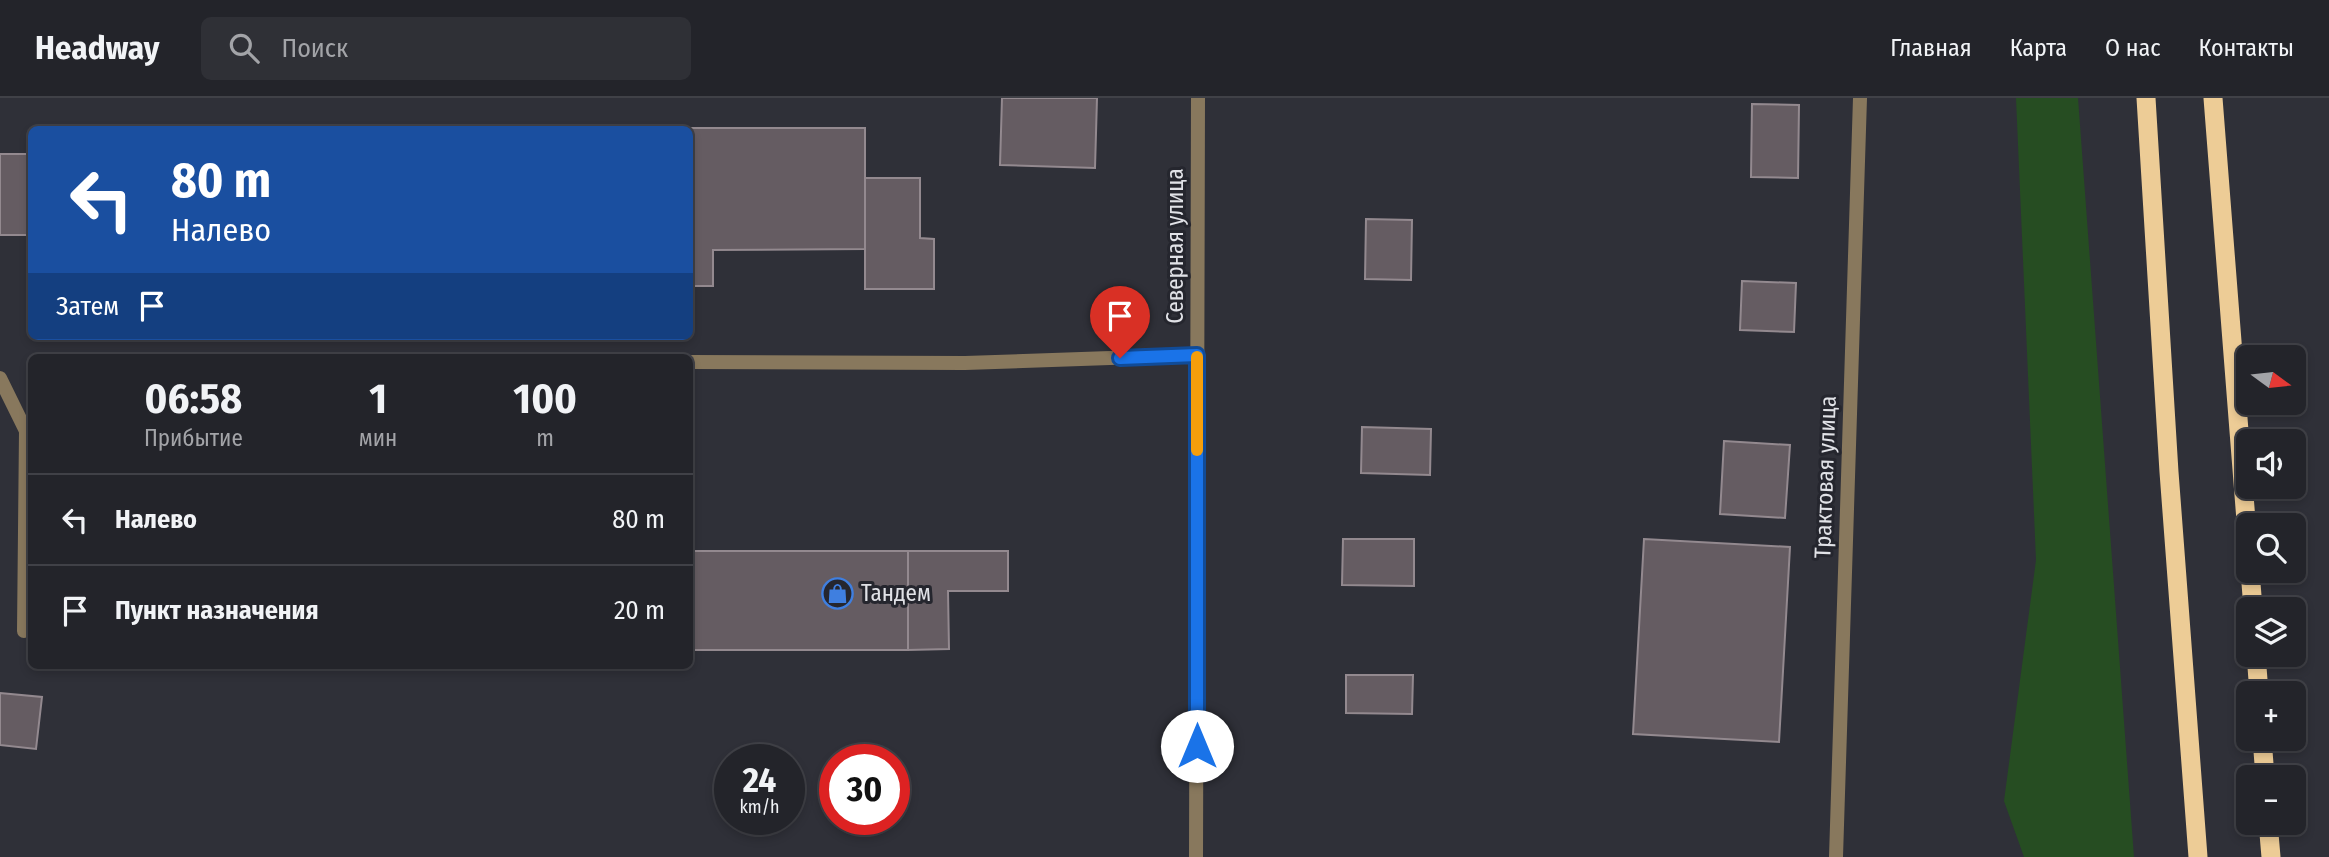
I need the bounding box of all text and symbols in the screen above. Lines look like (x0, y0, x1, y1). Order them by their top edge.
search box (201, 17, 691, 80)
text: Headway (35, 28, 159, 68)
icon: search (225, 29, 263, 67)
text: Поиск (281, 33, 348, 64)
text: Главная (1890, 34, 1972, 62)
text: Карта (2010, 34, 2067, 62)
text: О нас (2105, 34, 2160, 62)
text: Контакты (2198, 34, 2294, 62)
text: 80 m (171, 151, 271, 210)
icon: left (56, 154, 147, 245)
street label: Северная улица (1161, 168, 1189, 324)
text: Налево (171, 211, 271, 249)
pin (1090, 286, 1150, 358)
icon: arrive (133, 287, 171, 325)
text: Затем (56, 291, 119, 322)
icon: arrive (1101, 297, 1139, 335)
north arrow (2236, 345, 2306, 415)
map controls (2236, 345, 2306, 835)
text: 06:58 (145, 374, 242, 424)
text: 1 (369, 374, 387, 424)
text: 100 (513, 374, 577, 424)
street label: Трактовая улица (1808, 395, 1842, 559)
text: Прибытие (144, 424, 243, 452)
text: мин (359, 424, 397, 452)
text: m (536, 424, 554, 452)
button: sound (2236, 429, 2306, 499)
icon: left (56, 501, 94, 539)
text: Налево (115, 504, 197, 535)
text: 80 m (612, 504, 665, 535)
button: search (2236, 513, 2306, 583)
shop icon: Тандем (821, 576, 855, 610)
place label: Тандем (861, 579, 931, 607)
icon: arrive (56, 592, 94, 630)
text: Пункт назначения (115, 595, 319, 626)
text: 20 m (614, 595, 665, 626)
button: layers (2236, 597, 2306, 667)
button: + (2236, 681, 2306, 751)
position arrow (1160, 709, 1234, 783)
speed limit sign: 30 (819, 744, 910, 835)
text: 24 (743, 759, 776, 801)
button: − (2236, 765, 2306, 835)
text: km/h (739, 796, 780, 818)

